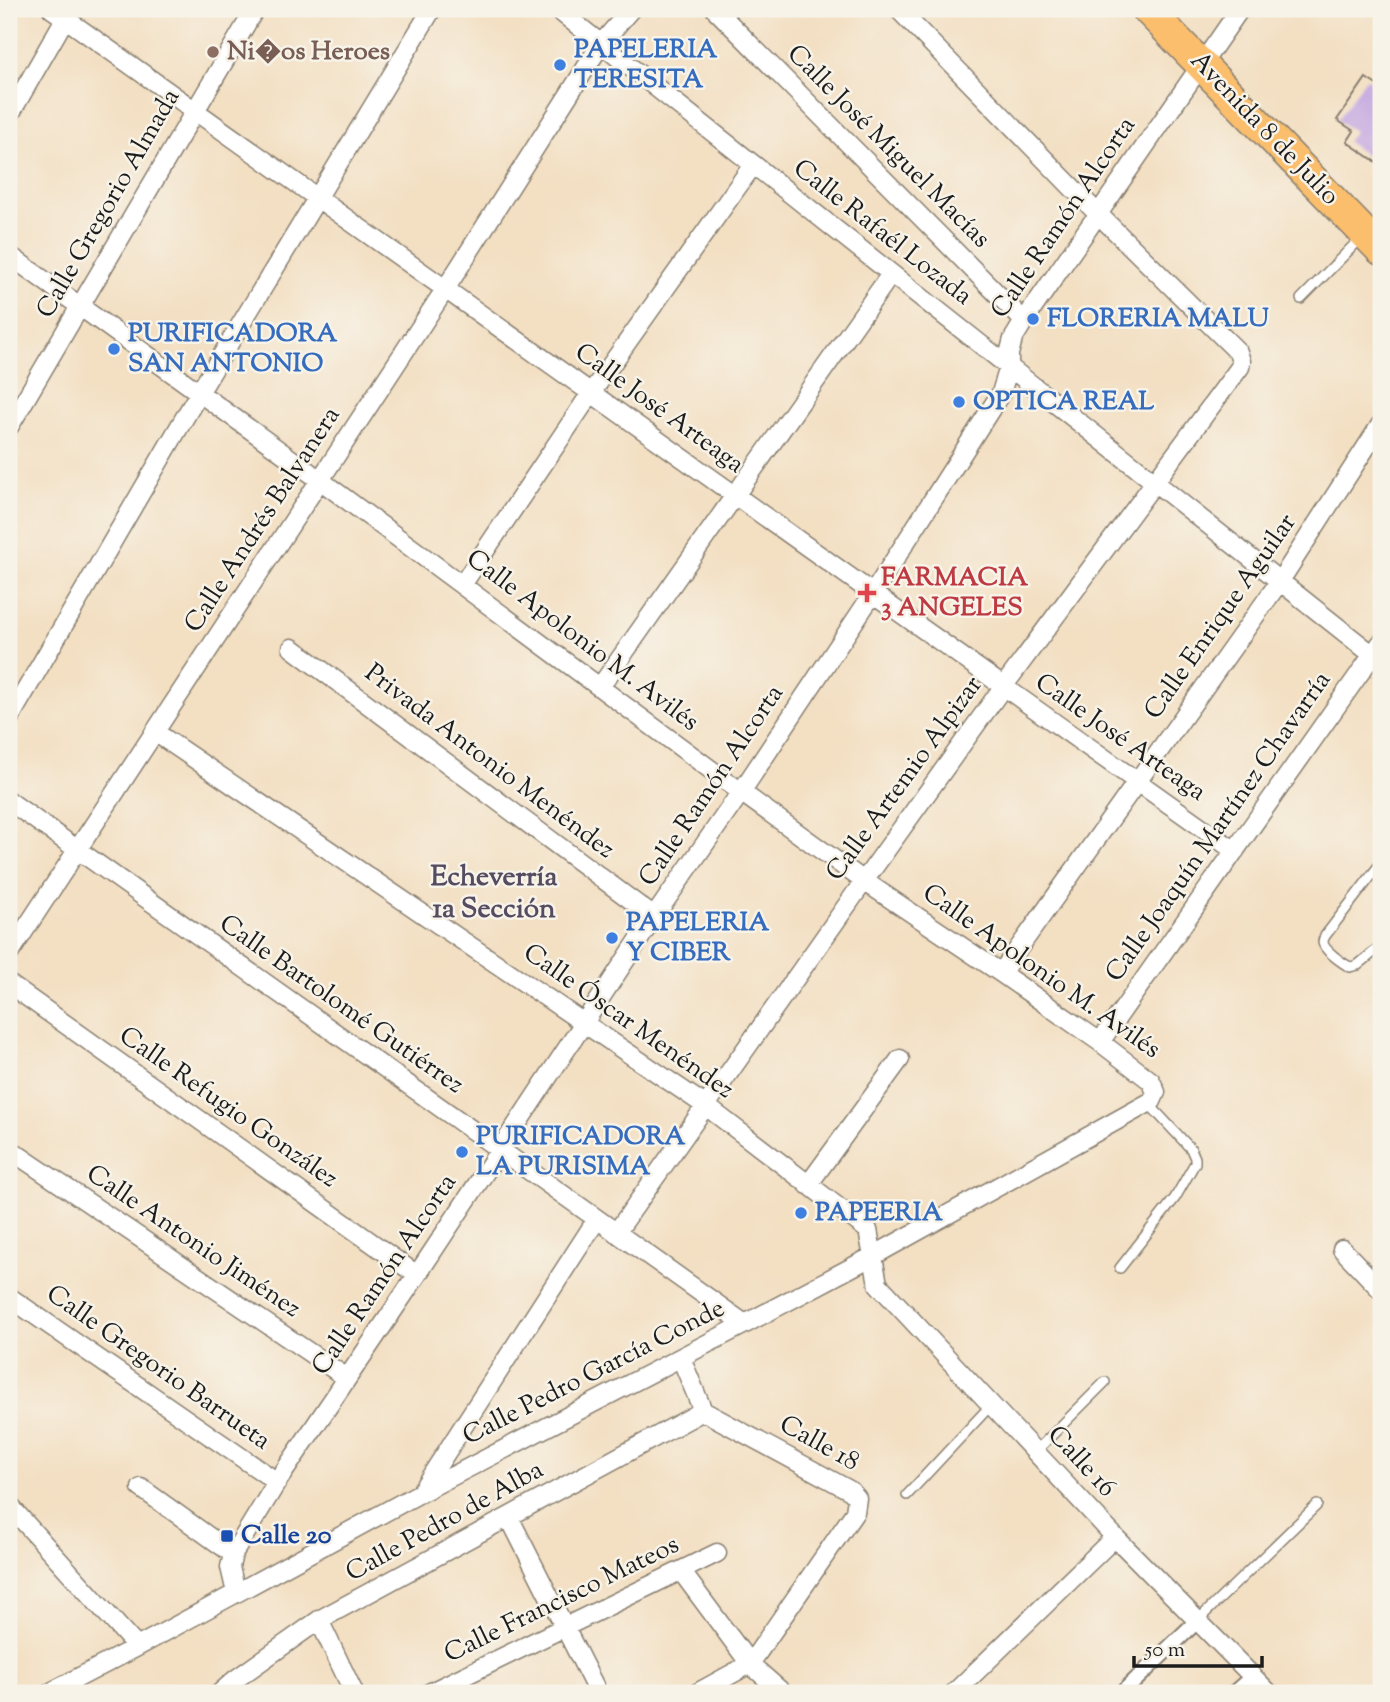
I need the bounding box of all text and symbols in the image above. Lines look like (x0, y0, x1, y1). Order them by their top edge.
place label: PAPELERIA TERESITA (574, 32, 718, 99)
place label: Ni�os Heroes (227, 34, 390, 71)
street label: Calle José Miguel Macías (778, 37, 998, 257)
marker: Ni�os Heroes (205, 44, 221, 60)
street label: Avenida 8 de Julio (1181, 44, 1347, 214)
marker: PAPELERIA TERESITA (552, 57, 568, 73)
street label: Calle Gregorio Almada (28, 82, 190, 326)
street label: Calle Ramón Alcorta (983, 110, 1145, 326)
street label: Calle Rafaél Lozada (785, 151, 980, 315)
place label: FLORERIA MALU (1047, 301, 1269, 338)
marker: FLORERIA MALU (1025, 311, 1041, 327)
place label: PURIFICADORA SAN ANTONIO (128, 316, 338, 383)
street label: Calle José Arteaga (567, 335, 751, 483)
marker: PURIFICADORA SAN ANTONIO (106, 341, 122, 357)
place label: OPTICA REAL (973, 384, 1155, 421)
marker: OPTICA REAL (951, 394, 967, 410)
street label: Calle Andrés Balvanera (176, 400, 350, 640)
street label: Calle Enrique Aguilar (1136, 506, 1306, 727)
street label: Calle Apolonio M. Avilés (458, 541, 706, 741)
place label: FARMACIA 3 ANGELES (881, 560, 1029, 627)
marker: FARMACIA 3 ANGELES (859, 585, 875, 601)
street label: Privada Antonio Menéndez (356, 656, 622, 869)
street label: Calle Joaquín Martínez Chavarría (1097, 664, 1341, 990)
street label: Calle José Arteaga (1027, 665, 1213, 811)
street label: Calle Artemio Alpizar (818, 669, 992, 889)
street label: Calle Ramón Alcorta (631, 678, 793, 894)
district label: Echeverría 1a Sección (431, 858, 558, 930)
street label: Calle Apolonio M. Avilés (914, 876, 1168, 1068)
place label: PAPELERIA Y CIBER (626, 905, 770, 972)
street label: Calle Bartolomé Gutiérrez (211, 906, 471, 1104)
marker: PAPELERIA Y CIBER (604, 930, 620, 946)
street label: Calle Óscar Menéndez (515, 935, 741, 1109)
street label: Calle Refugio González (111, 1018, 345, 1198)
place label: PURIFICADORA LA PURISIMA (476, 1119, 686, 1186)
marker: PURIFICADORA LA PURISIMA (454, 1144, 470, 1160)
street label: Calle Antonio Jiménez (78, 1156, 308, 1328)
street label: Calle Ramón Alcorta (304, 1167, 466, 1383)
place label: PAPEERIA (815, 1195, 944, 1232)
marker: PAPEERIA (793, 1205, 809, 1221)
street label: Calle Gregorio Barrueta (38, 1276, 278, 1460)
street label: Calle Pedro García Conde (457, 1291, 731, 1455)
street label: Calle 18 (772, 1407, 866, 1481)
street label: Calle 16 (1038, 1418, 1124, 1506)
street label: Calle Pedro de Alba (339, 1452, 551, 1592)
place label: Calle 20 (241, 1518, 332, 1555)
street label: Calle Francisco Mateos (438, 1527, 686, 1673)
marker: Calle 20 (219, 1528, 235, 1544)
scale bar (1134, 1625, 1262, 1669)
text: 50 m (1144, 1636, 1185, 1666)

